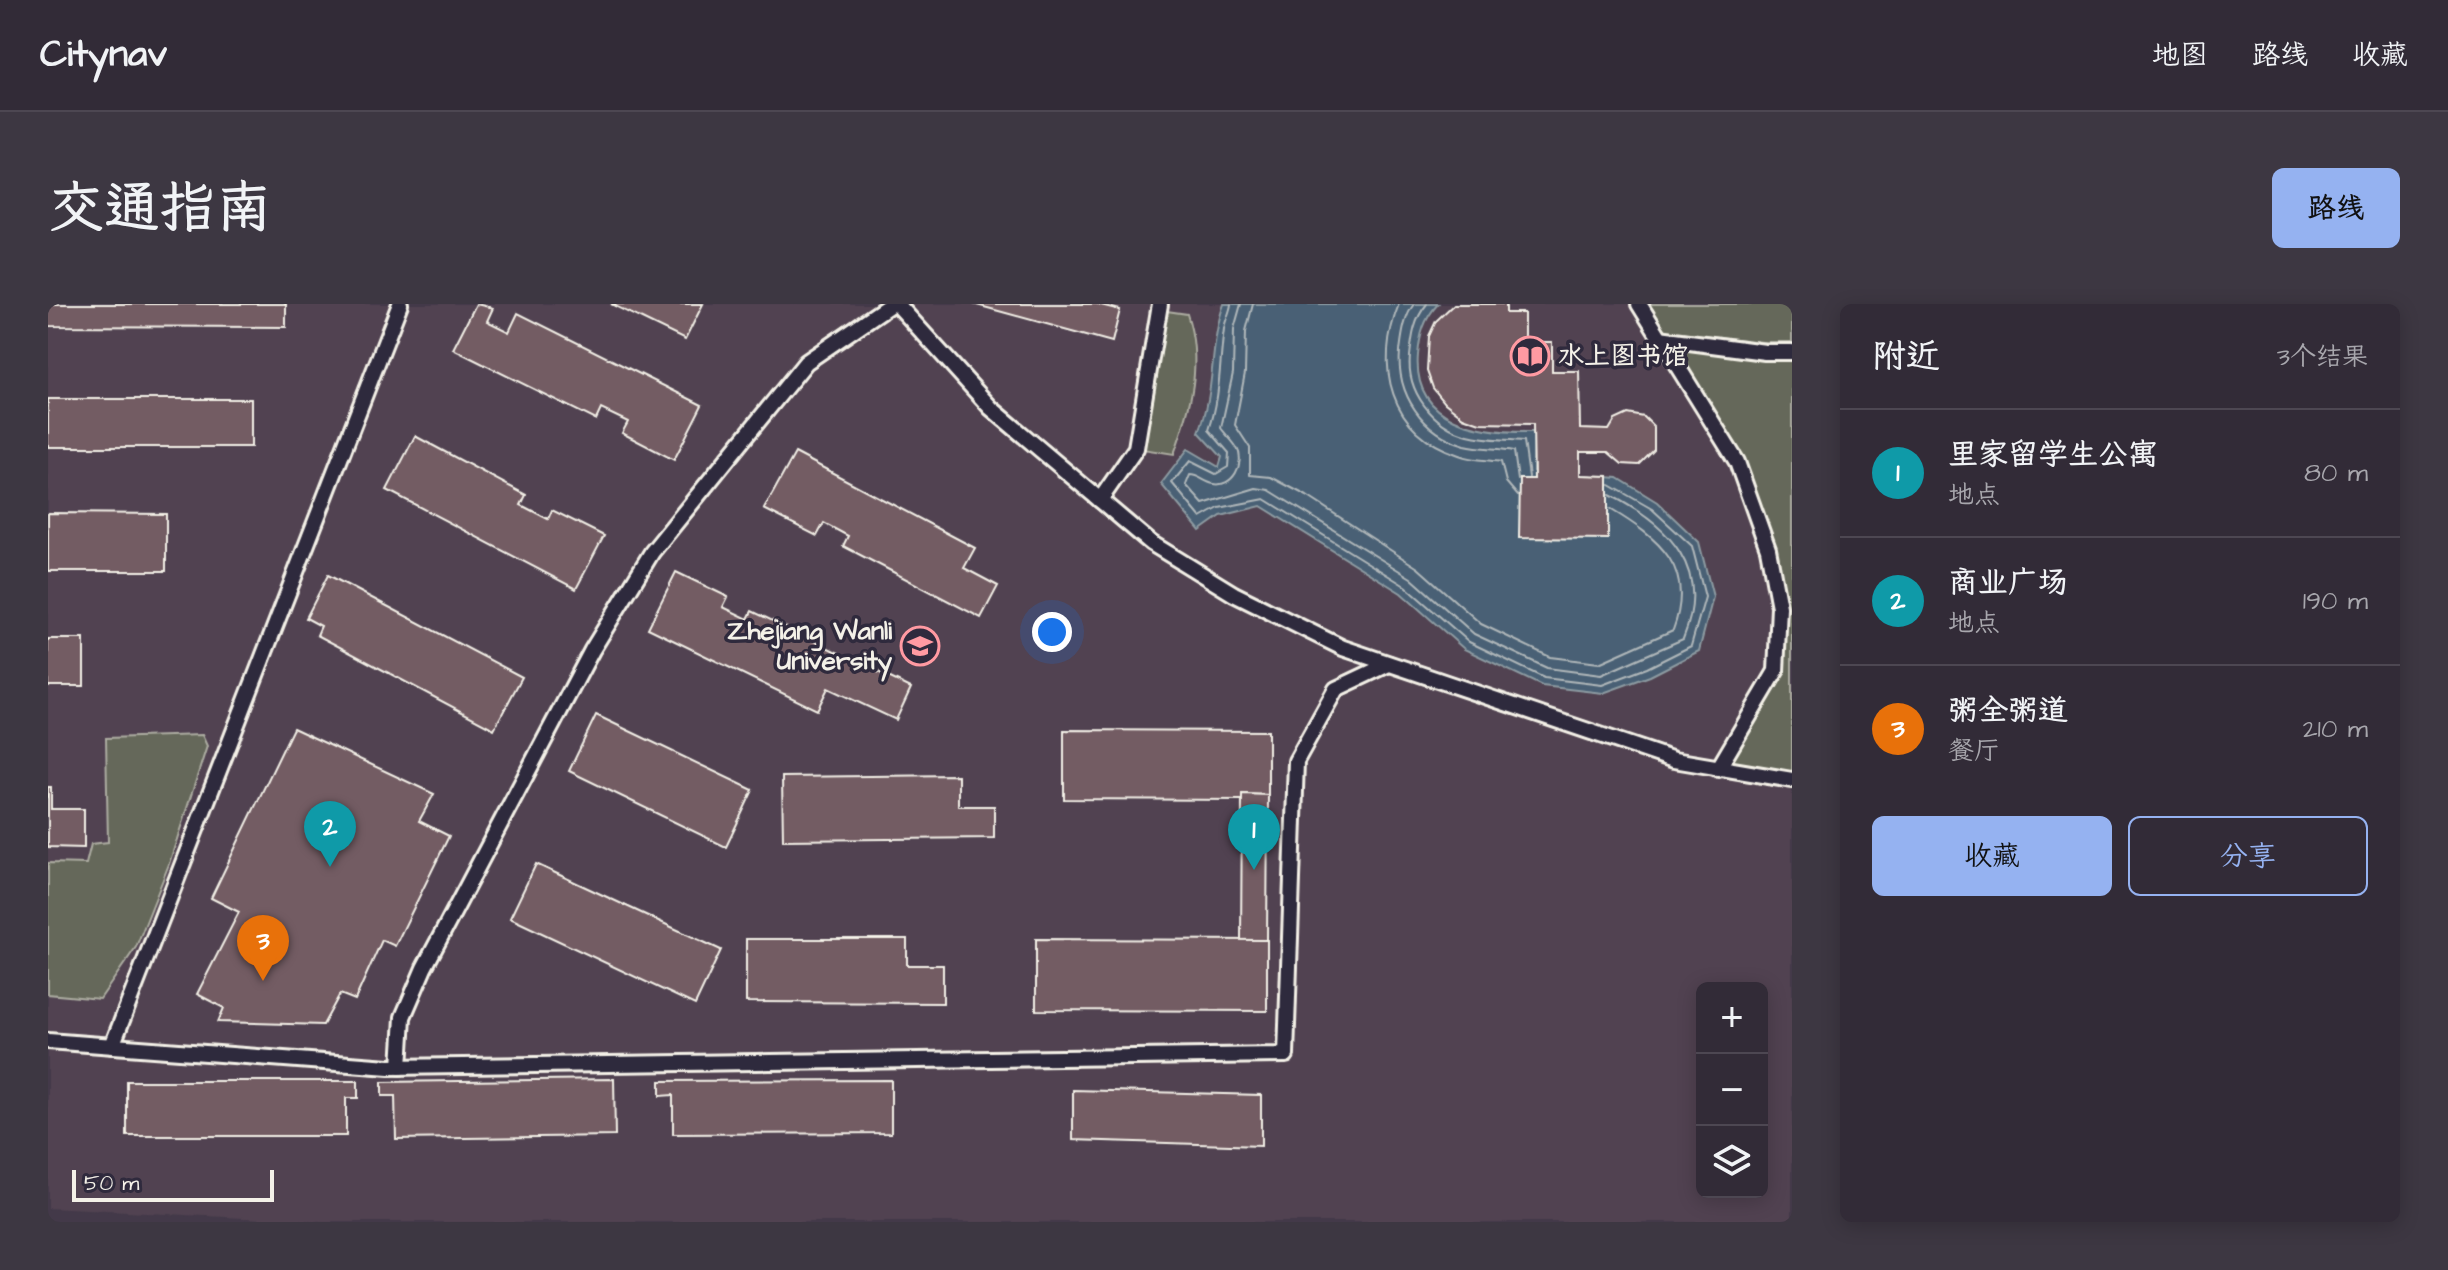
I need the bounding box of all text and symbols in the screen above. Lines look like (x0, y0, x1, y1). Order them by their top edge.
text: Citynav (40, 29, 167, 81)
text: 地图 (2152, 36, 2208, 75)
text: 路线 (2252, 36, 2308, 75)
text: 收藏 (2352, 36, 2408, 75)
button: 路线 (2272, 168, 2400, 248)
text: 交通指南 (48, 171, 272, 249)
text: 附近 (1872, 333, 1940, 381)
library icon: 水上图书馆 (1509, 335, 1551, 377)
place label: 水上图书馆 (1558, 338, 1688, 374)
text: 3个结果 (2277, 339, 2368, 375)
text: 里家留学生公寓 (1948, 434, 2158, 476)
text: 1 (1896, 455, 1900, 491)
text: 80 m (2304, 455, 2368, 491)
text: 地点 (1948, 477, 2000, 513)
text: 商业广场 (1948, 562, 2068, 604)
text: 2 (1891, 583, 1905, 619)
text: 190 m (2303, 583, 2368, 619)
text: 地点 (1948, 605, 2000, 641)
your location (1032, 612, 1072, 652)
place label: Zhejiang Wanli University (727, 613, 893, 682)
school or university icon: Zhejiang Wanli University (899, 625, 941, 667)
text: 粥全粥道 (1948, 690, 2068, 732)
text: 3 (1891, 711, 1905, 747)
text: 210 m (2303, 711, 2368, 747)
text: 餐厅 (1948, 733, 2000, 769)
pin: 2 (304, 801, 356, 867)
pin: 1 (1228, 804, 1280, 870)
button: 收藏 (1872, 816, 2112, 896)
button: 分享 (2128, 816, 2368, 896)
pin: 3 (237, 915, 289, 981)
map controls (1696, 982, 1768, 1198)
button: + (1696, 982, 1768, 1054)
button: − (1696, 1054, 1768, 1126)
button: layers (1696, 1126, 1768, 1198)
scale bar (72, 1166, 274, 1202)
text: 50 m (84, 1168, 139, 1199)

